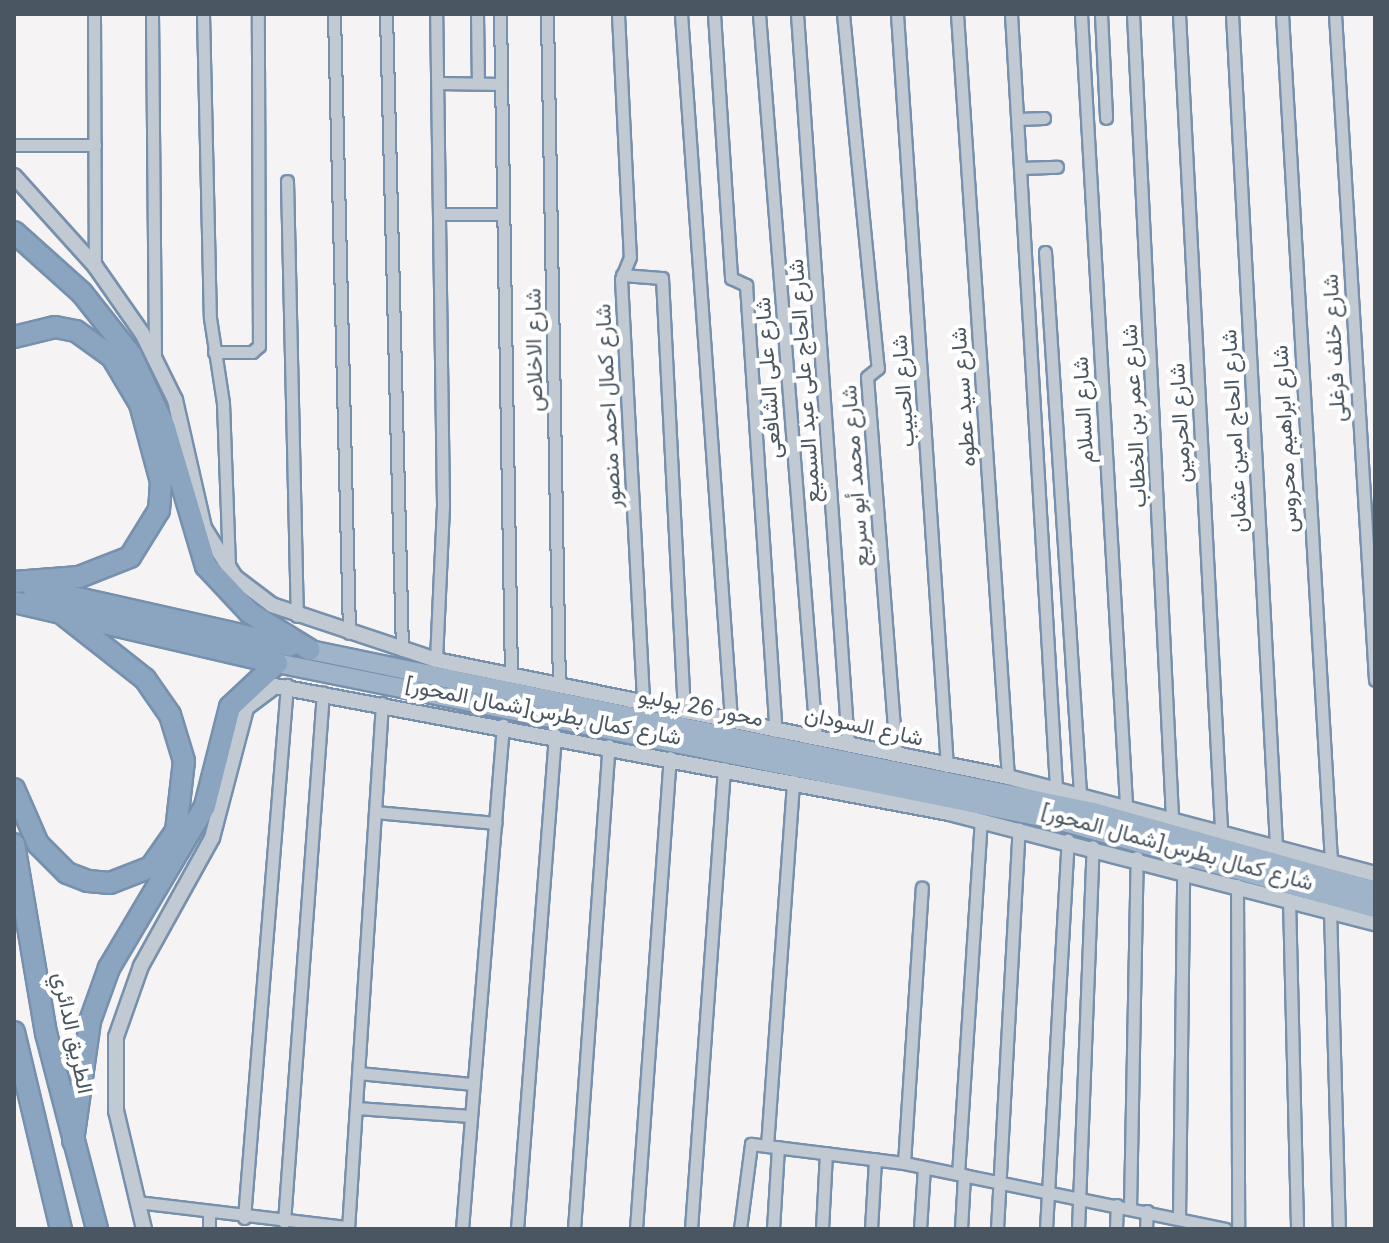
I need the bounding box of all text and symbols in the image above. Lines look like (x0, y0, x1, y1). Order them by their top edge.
street label: شارع الحاج على عبد السميع (782, 258, 826, 504)
street label: شارع خلف فرغلى (1317, 273, 1351, 423)
street label: شارع الاخلاص (520, 288, 548, 412)
street label: شارع على الشافعى (749, 296, 787, 460)
street label: شارع كمال احمد منصور (589, 303, 627, 509)
street label: شارع عمر بن الخطاب (1116, 323, 1152, 509)
street label: شارع سيد عطوه (945, 326, 981, 468)
street label: شارع الحاج امين عثمان (1215, 329, 1253, 533)
street label: شارع الحبيب (886, 334, 920, 448)
street label: شارع ابراهيم محروس (1267, 344, 1303, 534)
street label: شارع السلام (1067, 356, 1099, 464)
street label: شارع الحرمين (1164, 362, 1196, 484)
street label: شارع محمد أبو سريع (835, 384, 875, 568)
street label: شارع كمال بطرس[شمال المحور] (402, 671, 684, 751)
street label: محور 26 يوليو (636, 682, 766, 732)
street label: شارع السودان (802, 701, 926, 751)
street label: شارع كمال بطرس[شمال المحور] (1038, 798, 1316, 896)
street label: الطريق الدائري (47, 970, 99, 1096)

